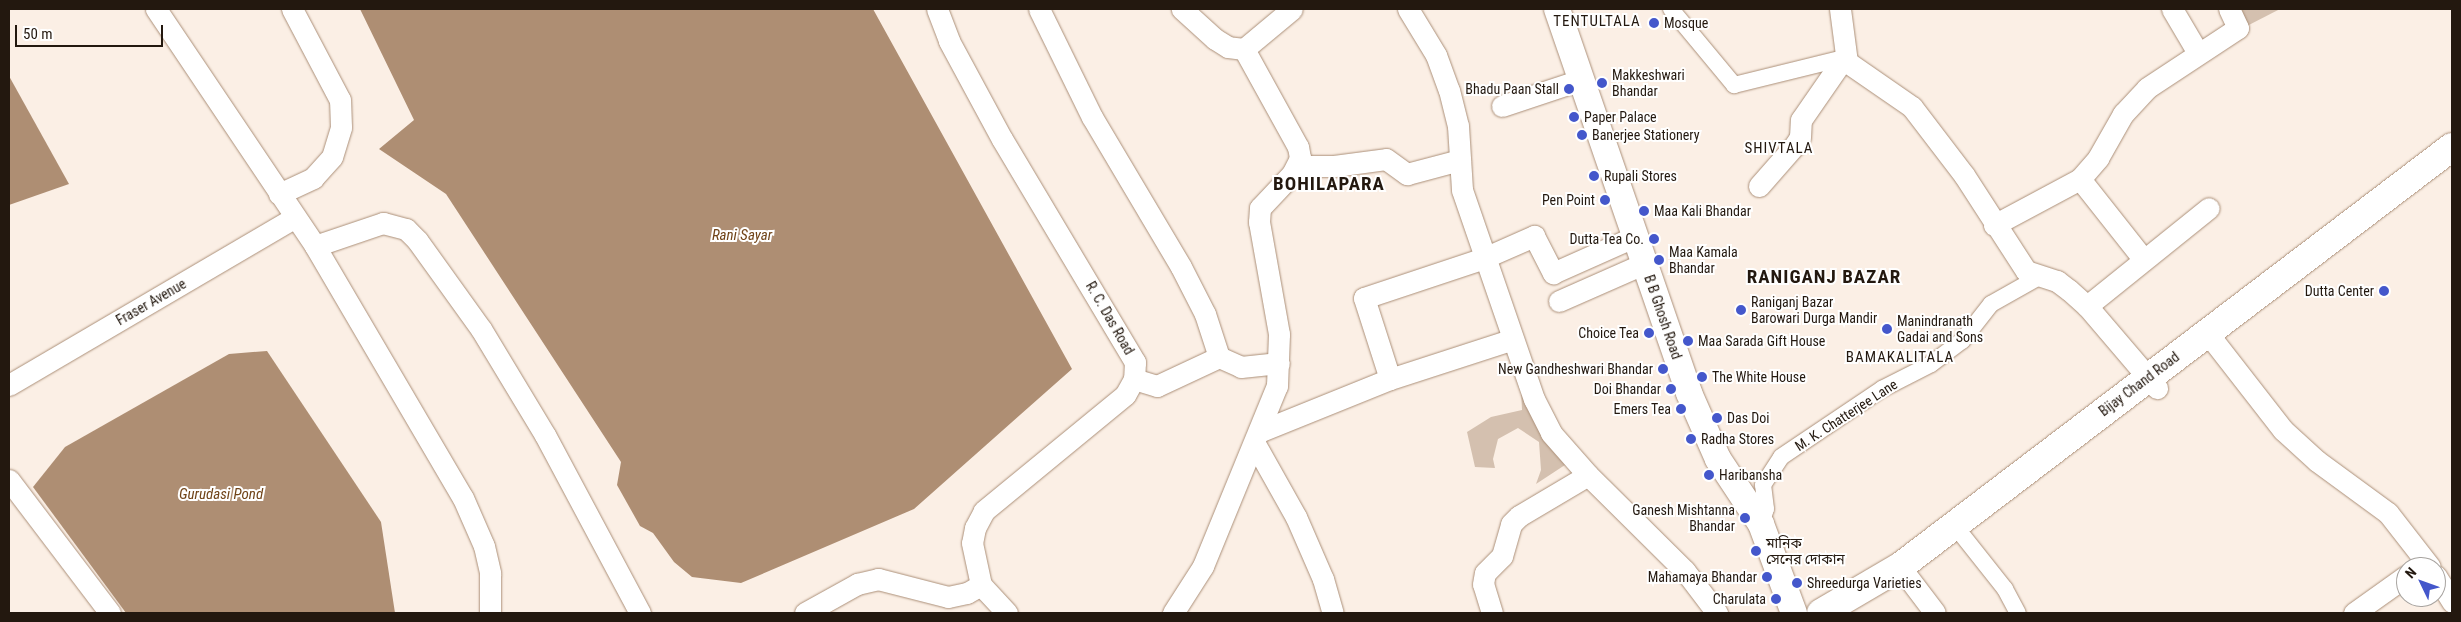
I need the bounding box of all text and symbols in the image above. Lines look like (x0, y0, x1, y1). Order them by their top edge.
district label: TENTULTALA (1552, 13, 1642, 31)
scale bar (18, 15, 165, 47)
place label: Mosque (1664, 15, 1708, 31)
marker: Mosque (1648, 17, 1660, 29)
text: 50 m (23, 25, 53, 43)
place label: Makkeshwari Bhandar (1612, 67, 1685, 100)
marker: Makkeshwari Bhandar (1596, 77, 1608, 89)
place label: Bhadu Paan Stall (1465, 81, 1559, 97)
marker: Bhadu Paan Stall (1563, 83, 1575, 95)
place label: Paper Palace (1584, 109, 1657, 125)
marker: Paper Palace (1568, 111, 1580, 123)
place label: Banerjee Stationery (1592, 127, 1699, 143)
marker: Banerjee Stationery (1576, 129, 1588, 141)
district label: SHIVTALA (1743, 140, 1815, 158)
place label: Rupali Stores (1604, 168, 1677, 184)
marker: Rupali Stores (1588, 170, 1600, 182)
district label: BOHILAPARA (1272, 173, 1386, 195)
place label: Pen Point (1542, 192, 1595, 208)
marker: Pen Point (1599, 194, 1611, 206)
place label: Maa Kali Bhandar (1654, 203, 1751, 219)
marker: Maa Kali Bhandar (1638, 205, 1650, 217)
water label: Rani Sayar (712, 227, 772, 245)
place label: Dutta Tea Co. (1569, 231, 1644, 247)
marker: Dutta Tea Co. (1648, 233, 1660, 245)
place label: Maa Kamala Bhandar (1669, 244, 1738, 276)
marker: Maa Kamala Bhandar (1653, 254, 1665, 266)
district label: RANIGANJ BAZAR (1745, 266, 1903, 288)
street label: B B Ghosh Road (1641, 273, 1685, 361)
street label: Fraser Avenue (113, 275, 189, 329)
street label: R. C. Das Road (1082, 278, 1138, 358)
place label: Dutta Center (2305, 283, 2374, 299)
marker: Dutta Center (2378, 285, 2390, 297)
place label: Raniganj Bazar Barowari Durga Mandir (1751, 294, 1877, 326)
marker: Raniganj Bazar Barowari Durga Mandir (1735, 304, 1747, 316)
place label: Manindranath Gadai and Sons (1897, 313, 1983, 346)
marker: Manindranath Gadai and Sons (1881, 323, 1893, 335)
place label: Choice Tea (1578, 325, 1639, 341)
marker: Choice Tea (1643, 327, 1655, 339)
place label: Maa Sarada Gift House (1698, 333, 1825, 349)
marker: Maa Sarada Gift House (1682, 335, 1694, 347)
street label: Bijay Chand Road (2096, 348, 2182, 420)
district label: BAMAKALITALA (1844, 349, 1956, 367)
place label: New Gandheshwari Bhandar (1498, 361, 1653, 377)
marker: New Gandheshwari Bhandar (1657, 363, 1669, 375)
place label: The White House (1712, 369, 1806, 385)
marker: The White House (1696, 371, 1708, 383)
street label: M. K. Chatterjee Lane (1792, 376, 1900, 454)
place label: Doi Bhandar (1594, 381, 1661, 397)
marker: Doi Bhandar (1665, 383, 1677, 395)
place label: Emers Tea (1613, 401, 1671, 417)
marker: Emers Tea (1675, 403, 1687, 415)
place label: Das Doi (1727, 410, 1770, 426)
marker: Das Doi (1711, 412, 1723, 424)
place label: Radha Stores (1701, 431, 1774, 447)
marker: Radha Stores (1685, 433, 1697, 445)
place label: Haribansha (1719, 467, 1782, 483)
marker: Haribansha (1703, 469, 1715, 481)
water label: Gurudasi Pond (179, 486, 263, 504)
place label: Ganesh Mishtanna Bhandar (1632, 502, 1735, 534)
marker: Ganesh Mishtanna Bhandar (1739, 512, 1751, 524)
place label: মানিক সেনের দোকান (1766, 535, 1845, 568)
marker: মানিক সেনের দোকান (1750, 545, 1762, 557)
north arrow (2396, 557, 2446, 607)
text: N (2402, 564, 2419, 581)
place label: Mahamaya Bhandar (1648, 569, 1757, 585)
marker: Mahamaya Bhandar (1761, 571, 1773, 583)
place label: Shreedurga Varieties (1807, 575, 1922, 591)
marker: Shreedurga Varieties (1791, 577, 1803, 589)
place label: Charulata (1713, 591, 1766, 607)
marker: Charulata (1770, 593, 1782, 605)

